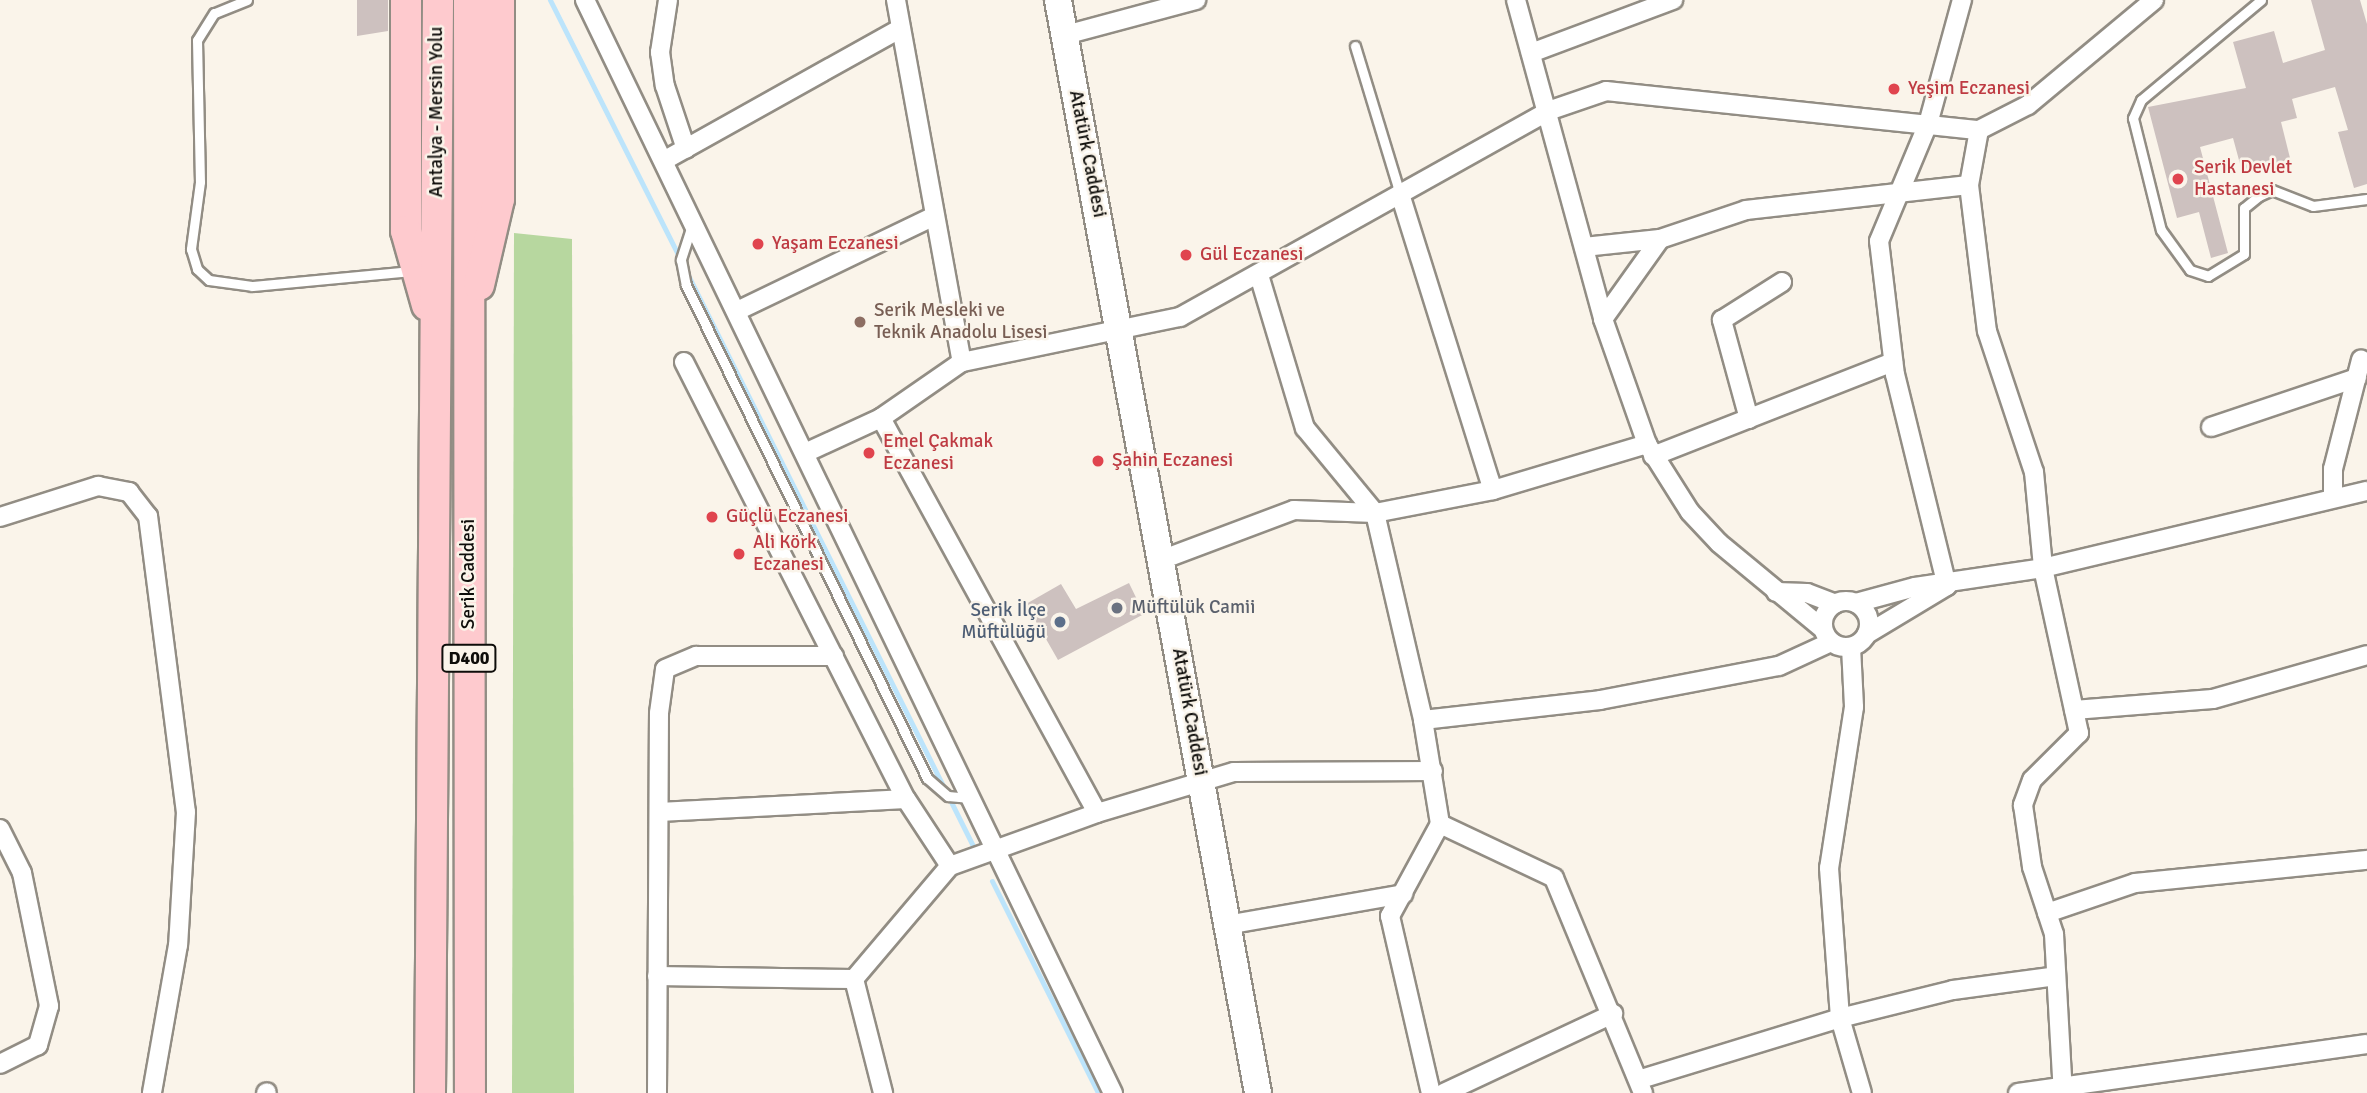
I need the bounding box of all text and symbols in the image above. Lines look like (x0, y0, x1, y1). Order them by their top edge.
street label: Antalya - Mersin Yolu (426, 27, 448, 197)
place label: Yeşim Eczanesi (1908, 78, 2030, 100)
marker: Yeşim Eczanesi (1886, 81, 1902, 97)
street label: Atatürk Caddesi (1063, 88, 1111, 220)
place label: Serik Devlet Hastanesi (2194, 157, 2292, 201)
marker: Serik Devlet Hastanesi (2168, 169, 2188, 189)
place label: Yaşam Eczanesi (772, 233, 899, 255)
marker: Yaşam Eczanesi (750, 236, 766, 252)
place label: Gül Eczanesi (1200, 244, 1303, 266)
marker: Gül Eczanesi (1178, 247, 1194, 263)
place label: Serik Mesleki ve Teknik Anadolu Lisesi (874, 300, 1047, 344)
marker: Serik Mesleki ve Teknik Anadolu Lisesi (852, 314, 868, 330)
place label: Emel Çakmak Eczanesi (883, 431, 993, 475)
marker: Emel Çakmak Eczanesi (861, 445, 877, 461)
place label: Şahin Eczanesi (1112, 450, 1233, 472)
marker: Şahin Eczanesi (1090, 453, 1106, 469)
place label: Güçlü Eczanesi (726, 506, 848, 528)
marker: Güçlü Eczanesi (704, 509, 720, 525)
street label: Serik Caddesi (458, 519, 480, 629)
place label: Ali Körk Eczanesi (753, 532, 824, 576)
marker: Ali Körk Eczanesi (731, 546, 747, 562)
place label: Müftülük Camii (1131, 597, 1255, 619)
place label: Serik İlçe Müftülüğü (961, 600, 1046, 644)
marker: Müftülük Camii (1109, 600, 1125, 616)
marker: Serik İlçe Müftülüğü (1052, 614, 1068, 630)
road number: D400 (441, 644, 497, 672)
street label: Atatürk Caddesi (1167, 646, 1211, 778)

